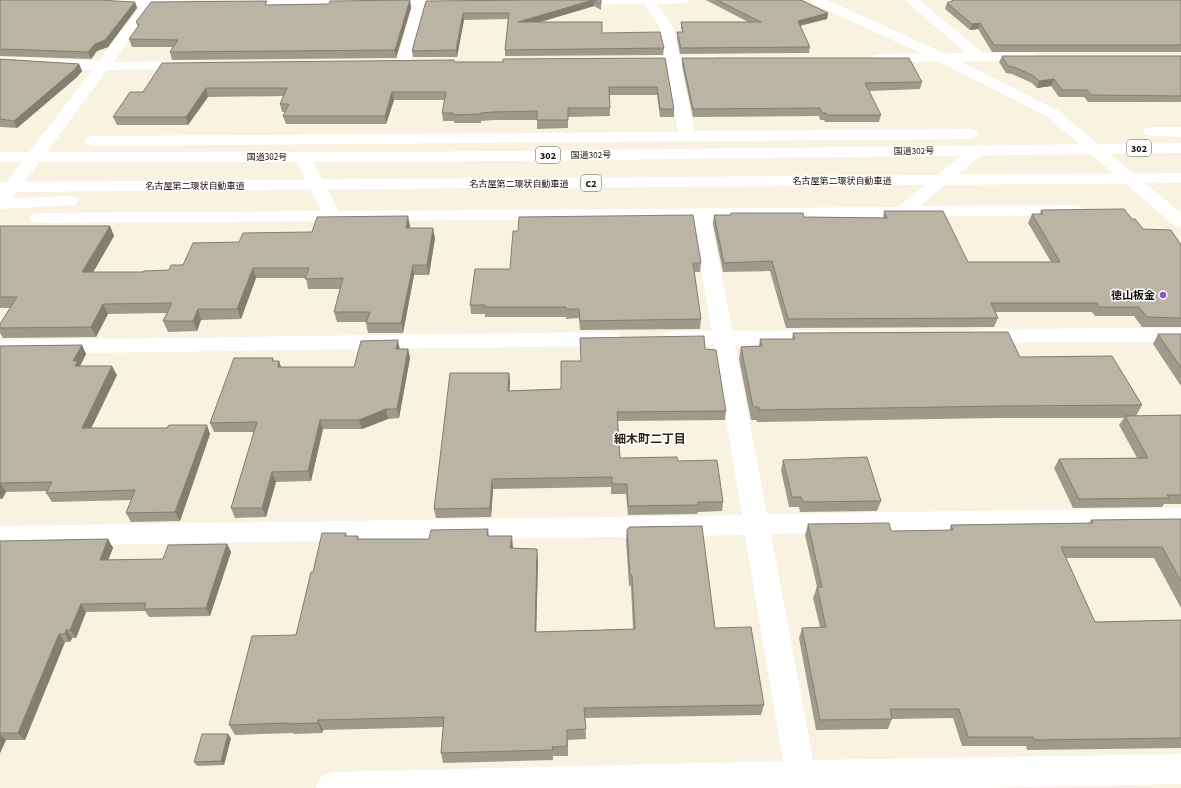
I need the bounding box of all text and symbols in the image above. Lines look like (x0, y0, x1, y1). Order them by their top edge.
road number: 302 (1127, 140, 1151, 156)
street label: 国道302号 (894, 145, 934, 158)
road number: 302 (536, 147, 560, 163)
street label: 国道302号 (571, 149, 611, 162)
street label: 国道302号 (247, 151, 287, 164)
road number: C2 (581, 175, 601, 191)
street label: 名古屋第二環状自動車道 (792, 175, 892, 188)
street label: 名古屋第二環状自動車道 (469, 178, 569, 191)
street label: 名古屋第二環状自動車道 (145, 180, 245, 193)
place label: 徳山板金 (1111, 288, 1155, 303)
marker: 徳山板金 (1158, 290, 1168, 300)
district label: 細木町二丁目 (614, 431, 686, 448)

